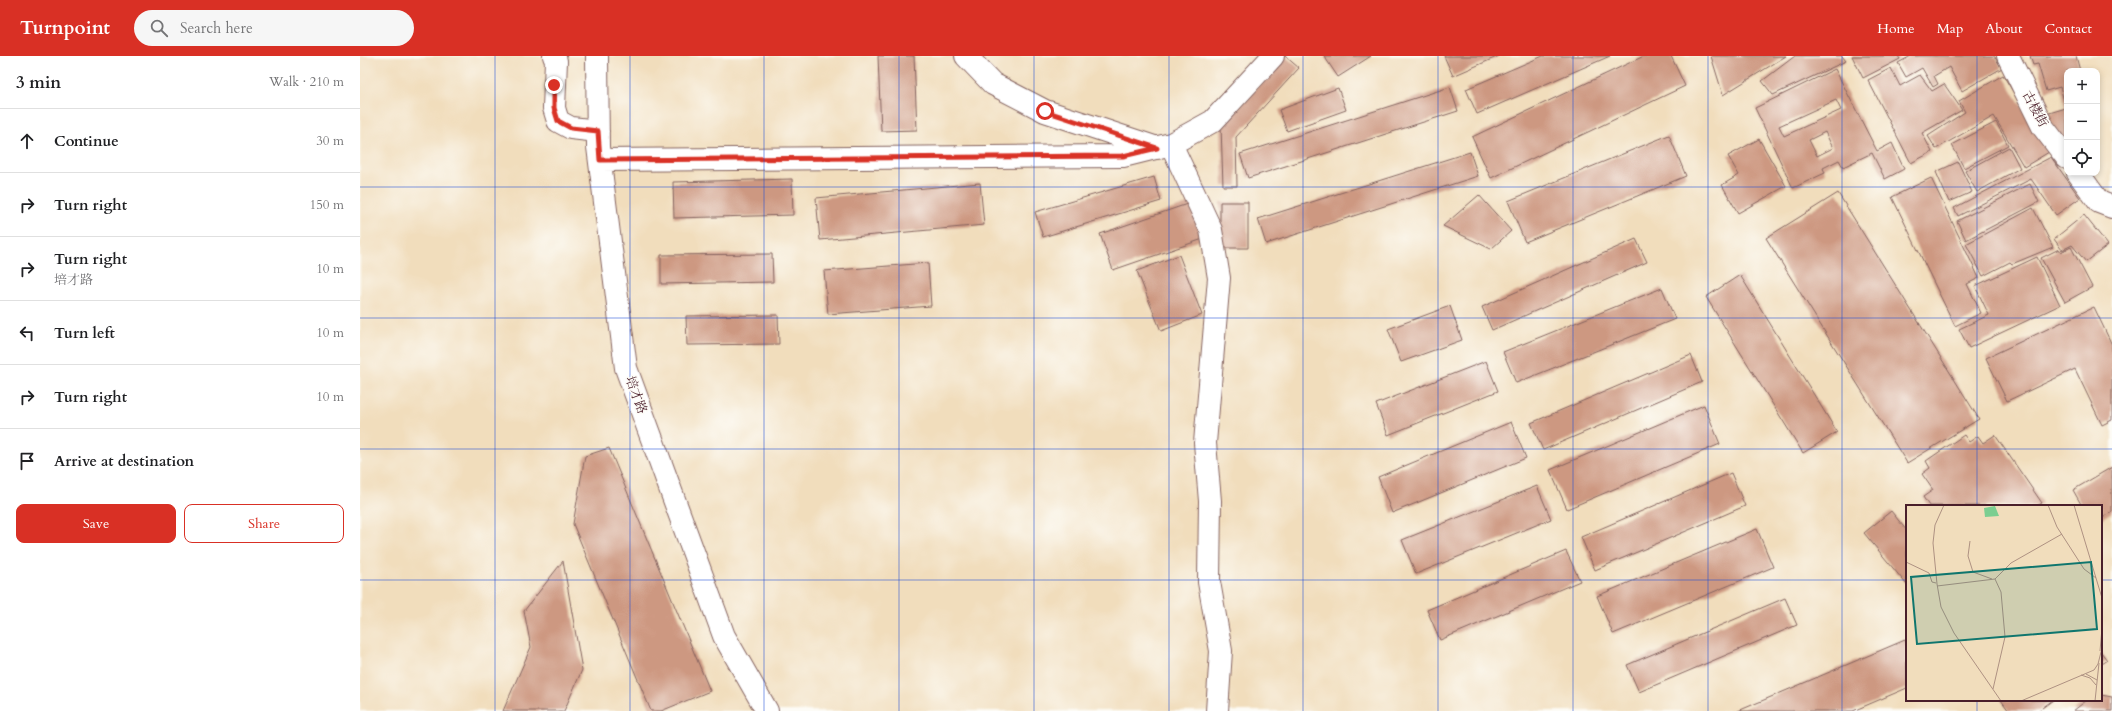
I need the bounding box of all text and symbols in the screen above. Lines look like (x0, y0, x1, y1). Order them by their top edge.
search box (134, 10, 414, 46)
text: Turnpoint (20, 15, 110, 41)
icon: search (148, 17, 170, 39)
text: Search here (180, 18, 253, 38)
text: Home (1877, 19, 1915, 38)
text: Map (1937, 19, 1963, 38)
text: About (1985, 19, 2022, 38)
text: Contact (2044, 19, 2092, 38)
map controls (2064, 68, 2100, 176)
button: + (2064, 68, 2100, 104)
text: 3 min (16, 71, 61, 94)
text: Walk · 210 m (269, 73, 344, 91)
route end (545, 76, 563, 94)
street label: 古楼街 (2018, 88, 2052, 130)
route start (1036, 102, 1054, 120)
button: − (2064, 104, 2100, 140)
icon: ahead (16, 130, 38, 152)
text: Continue (54, 131, 119, 151)
text: 30 m (316, 132, 344, 150)
button: locate (2064, 140, 2100, 176)
icon: right (16, 194, 38, 216)
text: Turn right (54, 195, 127, 215)
text: 150 m (310, 196, 344, 214)
text: Turn right (54, 249, 127, 269)
icon: right (16, 258, 38, 280)
text: 10 m (316, 260, 344, 278)
text: 培才路 (54, 271, 93, 289)
icon: left (16, 322, 38, 344)
text: Turn left (54, 323, 115, 343)
text: 10 m (316, 324, 344, 342)
street label: 培才路 (621, 374, 651, 416)
icon: right (16, 386, 38, 408)
text: Turn right (54, 387, 127, 407)
text: 10 m (316, 388, 344, 406)
icon: arrive (16, 450, 38, 472)
text: Arrive at destination (54, 451, 194, 471)
button: Save (16, 504, 176, 543)
button: Share (184, 504, 344, 543)
inset map (1906, 505, 2102, 701)

